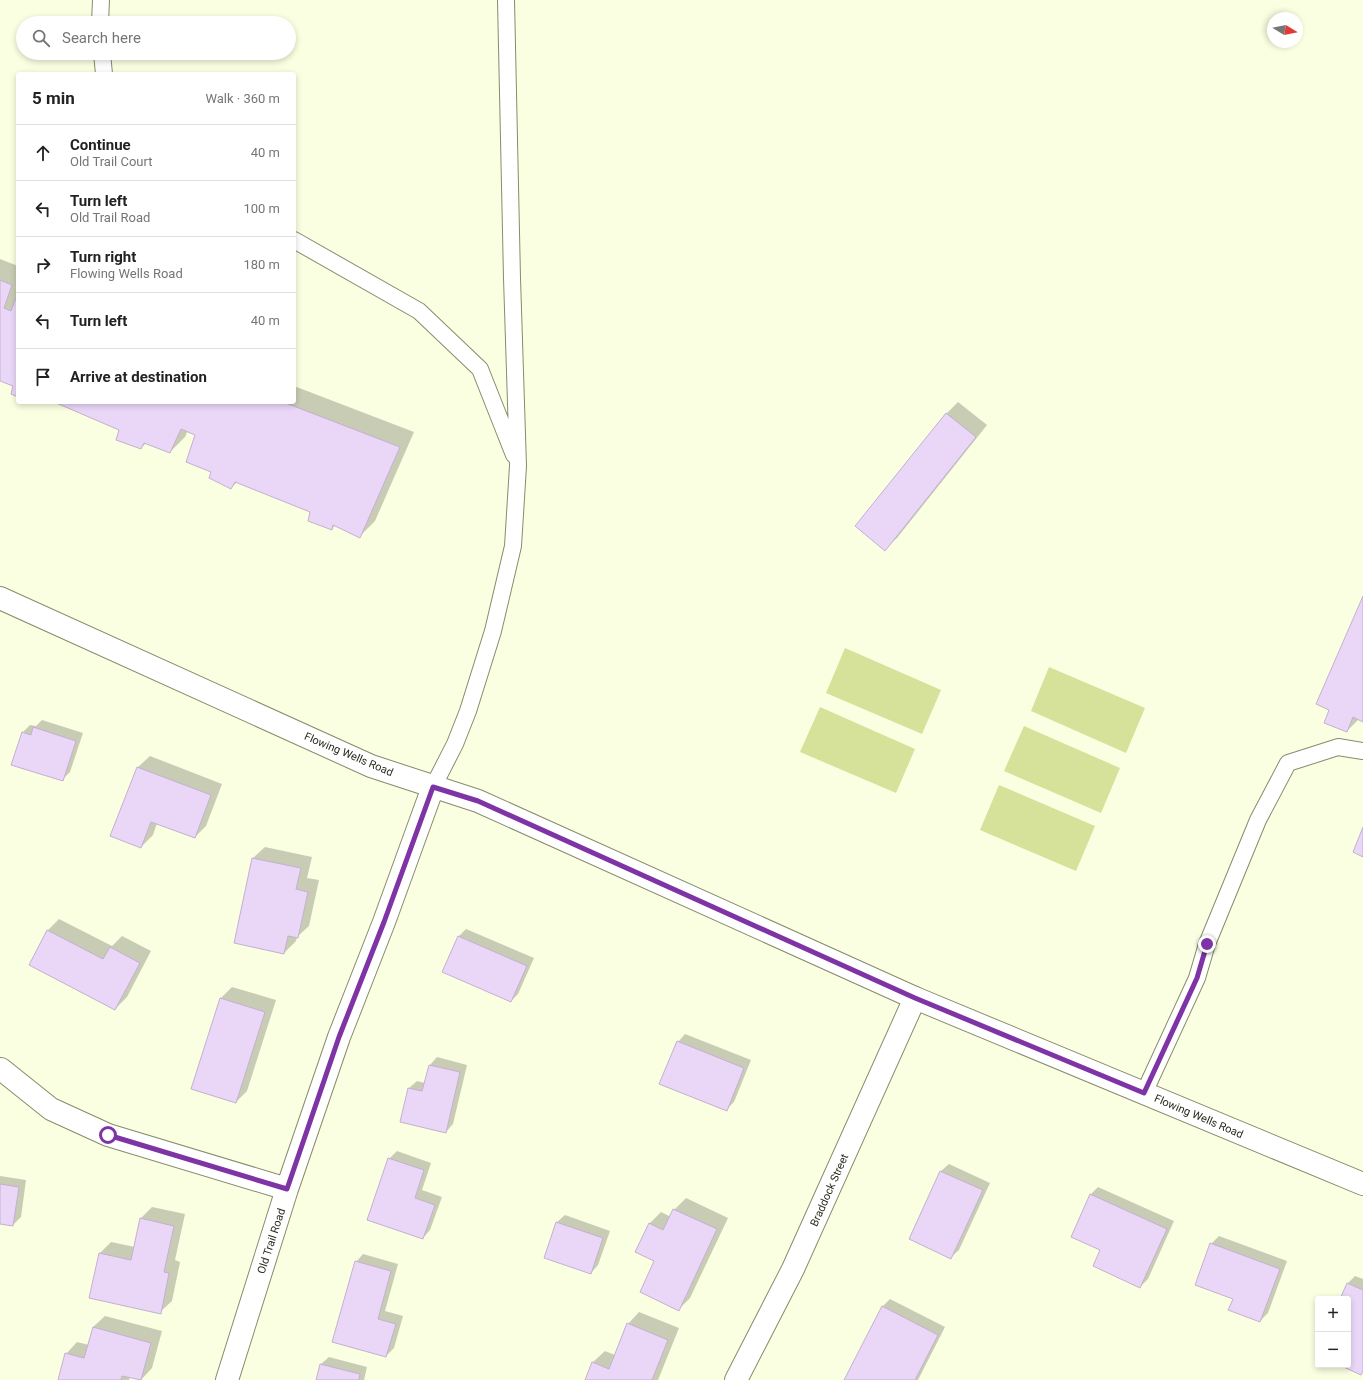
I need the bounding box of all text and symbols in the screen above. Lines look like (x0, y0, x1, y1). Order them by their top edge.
north arrow (1267, 12, 1303, 48)
search box (16, 16, 296, 60)
icon: search (30, 27, 52, 49)
text: Search here (62, 29, 141, 47)
text: 5 min (32, 88, 75, 108)
text: Walk · 360 m (205, 91, 280, 106)
text: Continue (70, 136, 131, 154)
icon: ahead (32, 142, 54, 164)
text: 40 m (251, 145, 280, 160)
text: Old Trail Court (70, 154, 152, 169)
text: Turn left (70, 192, 127, 210)
icon: left (32, 198, 54, 220)
text: 100 m (243, 201, 280, 216)
text: Old Trail Road (70, 210, 150, 225)
text: Turn right (70, 248, 136, 266)
icon: right (32, 254, 54, 276)
text: 180 m (243, 257, 280, 272)
text: Flowing Wells Road (70, 266, 183, 281)
icon: left (32, 310, 54, 332)
text: Turn left (70, 312, 127, 330)
text: 40 m (251, 313, 280, 328)
icon: arrive (32, 366, 54, 388)
text: Arrive at destination (70, 368, 207, 386)
street label: Flowing Wells Road (302, 730, 395, 779)
route end (1198, 935, 1216, 953)
street label: Flowing Wells Road (1152, 1092, 1245, 1141)
route start (99, 1126, 117, 1144)
street label: Braddock Street (808, 1152, 851, 1229)
street label: Old Trail Road (255, 1207, 288, 1275)
map controls (1315, 1296, 1351, 1368)
button: + (1315, 1296, 1351, 1332)
button: − (1315, 1332, 1351, 1368)

